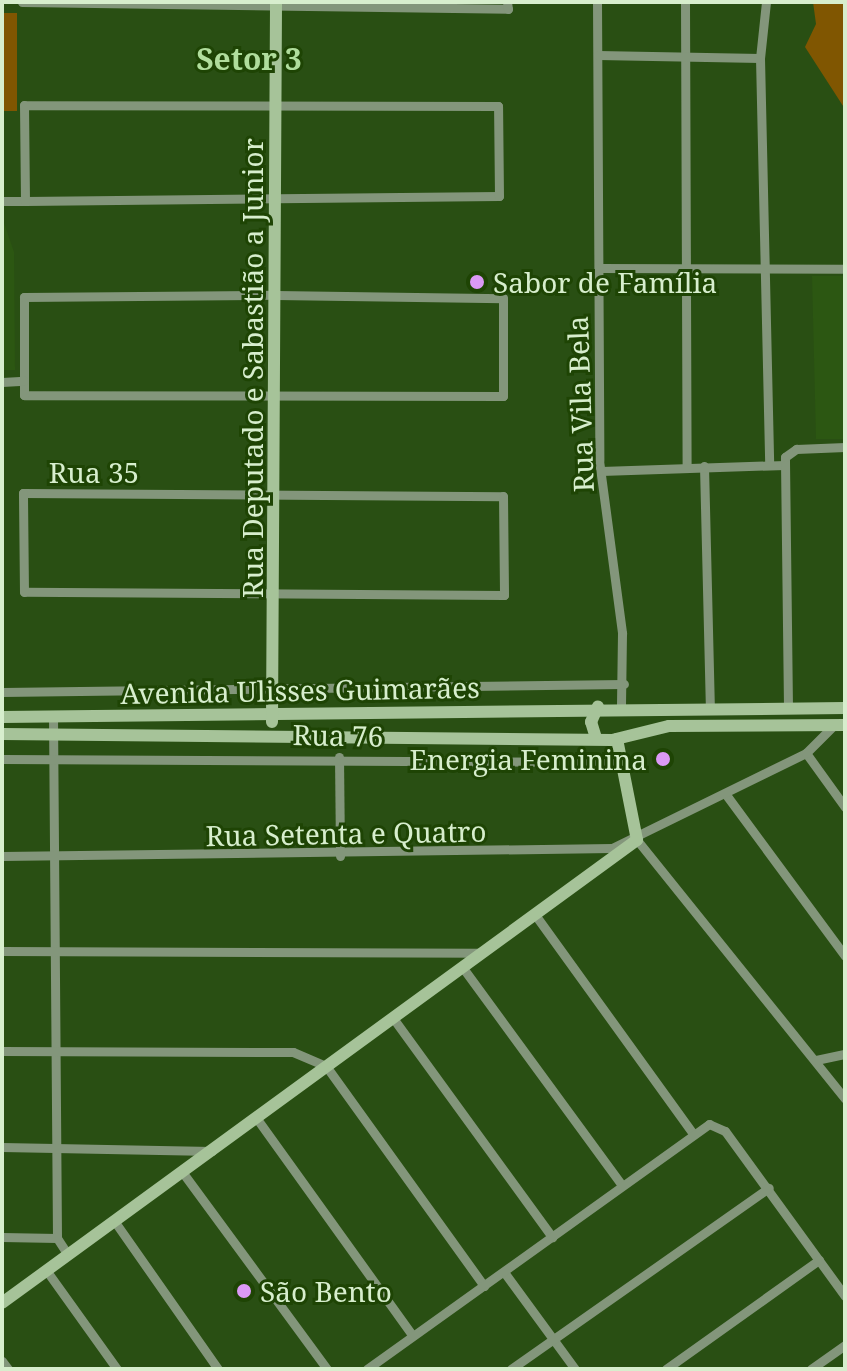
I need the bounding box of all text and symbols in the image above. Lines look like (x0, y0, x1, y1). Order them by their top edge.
district label: Setor 3 (196, 41, 302, 77)
street label: Rua Deputado e Sabastião a Junior (235, 138, 269, 598)
place label: Sabor de Família (493, 265, 717, 299)
marker: Sabor de Família (468, 273, 486, 291)
street label: Rua Vila Bela (560, 315, 600, 493)
street label: Rua 35 (49, 455, 139, 489)
street label: Avenida Ulisses Guimarães (120, 670, 480, 710)
street label: Rua 76 (292, 717, 384, 753)
place label: Energia Feminina (410, 742, 647, 776)
marker: Energia Feminina (654, 750, 672, 768)
street label: Rua Setenta e Quatro (205, 814, 487, 852)
place label: São Bento (260, 1274, 392, 1308)
marker: São Bento (235, 1282, 253, 1300)

